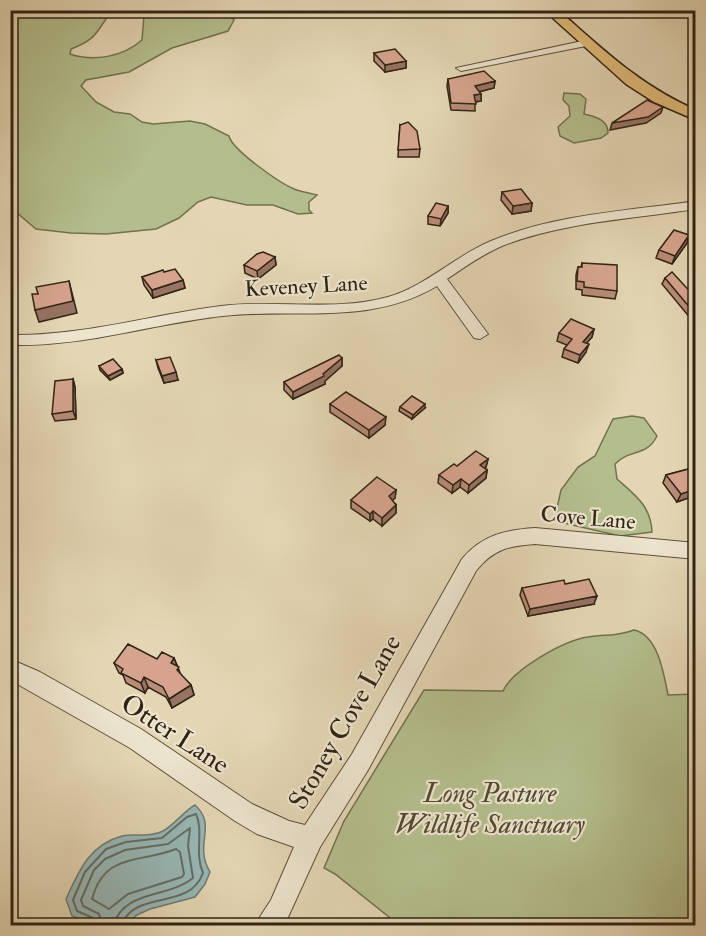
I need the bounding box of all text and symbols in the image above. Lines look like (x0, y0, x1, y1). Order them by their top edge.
street label: Keveney Lane (244, 269, 368, 303)
street label: Cove Lane (539, 500, 637, 536)
street label: Stoney Cove Lane (282, 629, 408, 815)
street label: Otter Lane (115, 687, 235, 781)
park label: Long Pasture Wildlife Sanctuary (395, 777, 586, 841)

